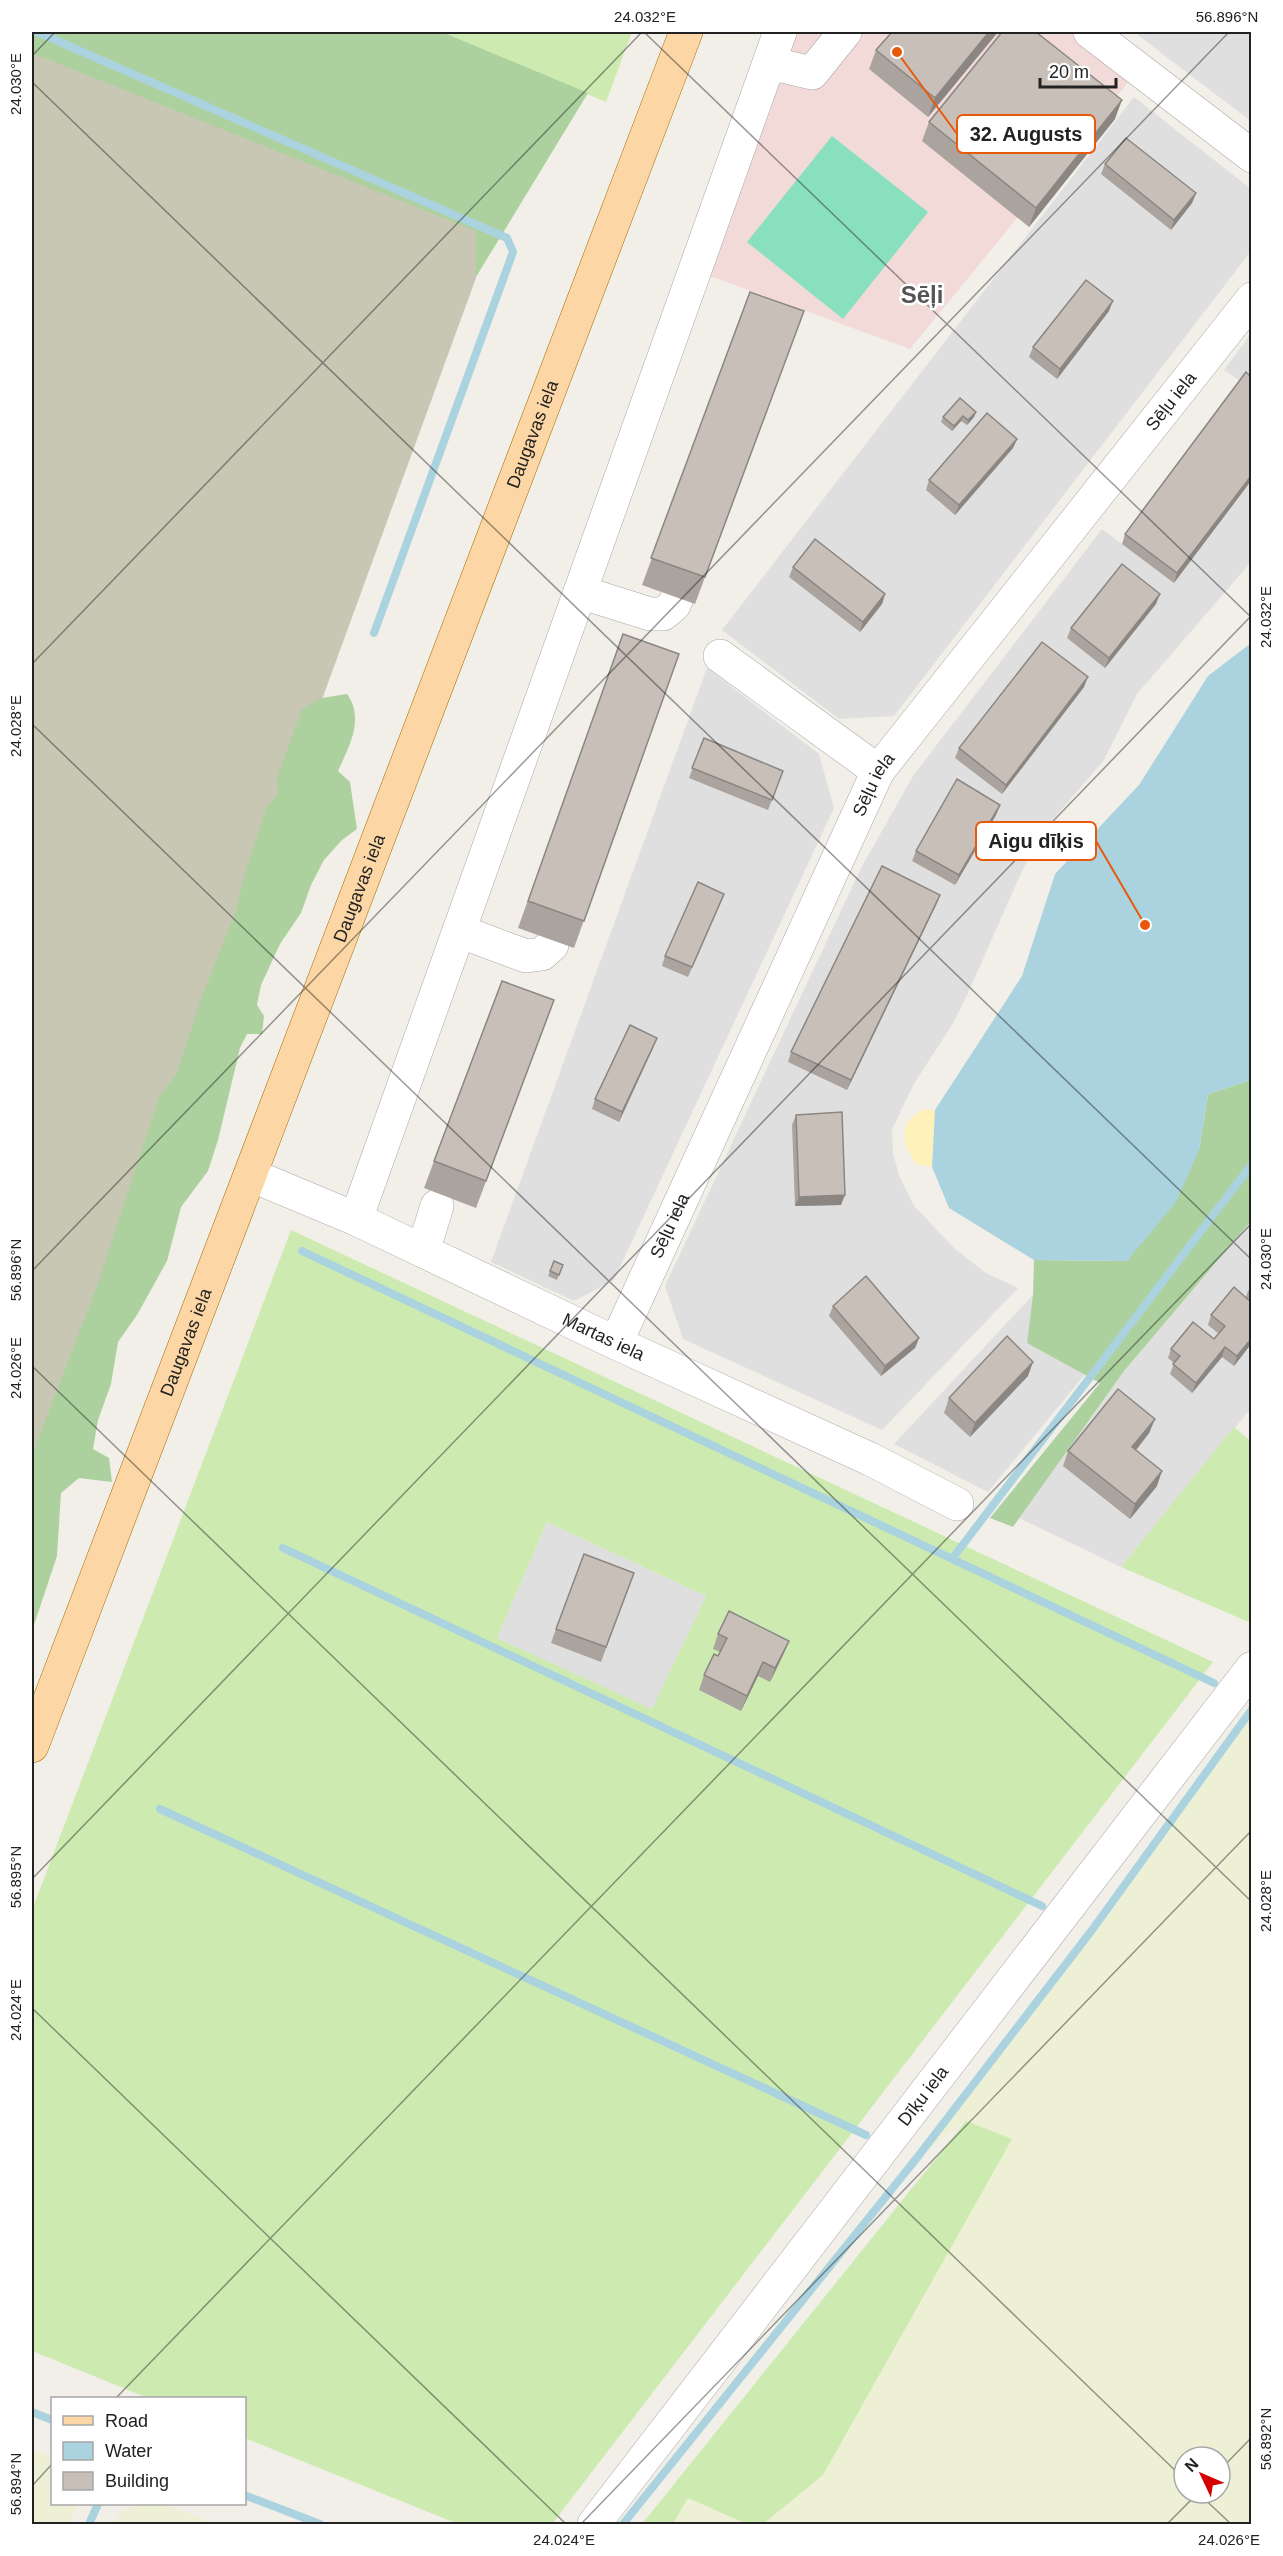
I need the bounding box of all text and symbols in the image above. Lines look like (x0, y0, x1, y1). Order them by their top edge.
text: 24.032°E (614, 8, 676, 25)
text: 56.896°N (1196, 8, 1258, 25)
scale bar (1040, 51, 1116, 89)
text: 24.030°E (7, 53, 24, 115)
text: 20 m (1049, 62, 1089, 82)
callout: 32. Augusts (957, 115, 1095, 153)
text: 32. Augusts (970, 123, 1082, 145)
district label: Sēļi (901, 281, 943, 308)
street label: Sēļu iela (1142, 367, 1201, 434)
street label: Daugavas iela (503, 376, 563, 491)
text: 24.032°E (1257, 586, 1274, 648)
text: 24.028°E (7, 695, 24, 757)
street label: Sēļu iela (849, 748, 899, 819)
callout: Aigu dīķis (976, 822, 1096, 860)
text: Aigu dīķis (988, 830, 1084, 852)
street label: Daugavas iela (330, 831, 389, 945)
street label: Sēļu iela (646, 1189, 694, 1261)
text: 24.030°E (1257, 1228, 1274, 1290)
text: 56.896°N (7, 1239, 24, 1301)
street label: Daugavas iela (156, 1285, 216, 1399)
street label: Martas iela (559, 1309, 648, 1365)
text: 24.026°E (7, 1337, 24, 1399)
text: 56.895°N (7, 1846, 24, 1908)
text: 24.028°E (1257, 1870, 1274, 1932)
text: 24.024°E (7, 1979, 24, 2041)
street label: Dīķu iela (894, 2061, 953, 2130)
legend (51, 2397, 246, 2505)
text: 56.892°N (1257, 2408, 1274, 2470)
text: Road (105, 2411, 148, 2431)
text: Water (105, 2441, 152, 2461)
north arrow (1172, 2445, 1232, 2505)
text: 56.894°N (7, 2453, 24, 2515)
text: N (1181, 2455, 1202, 2475)
text: Building (105, 2471, 169, 2491)
text: 24.024°E (533, 2531, 595, 2548)
text: 24.026°E (1198, 2531, 1260, 2548)

